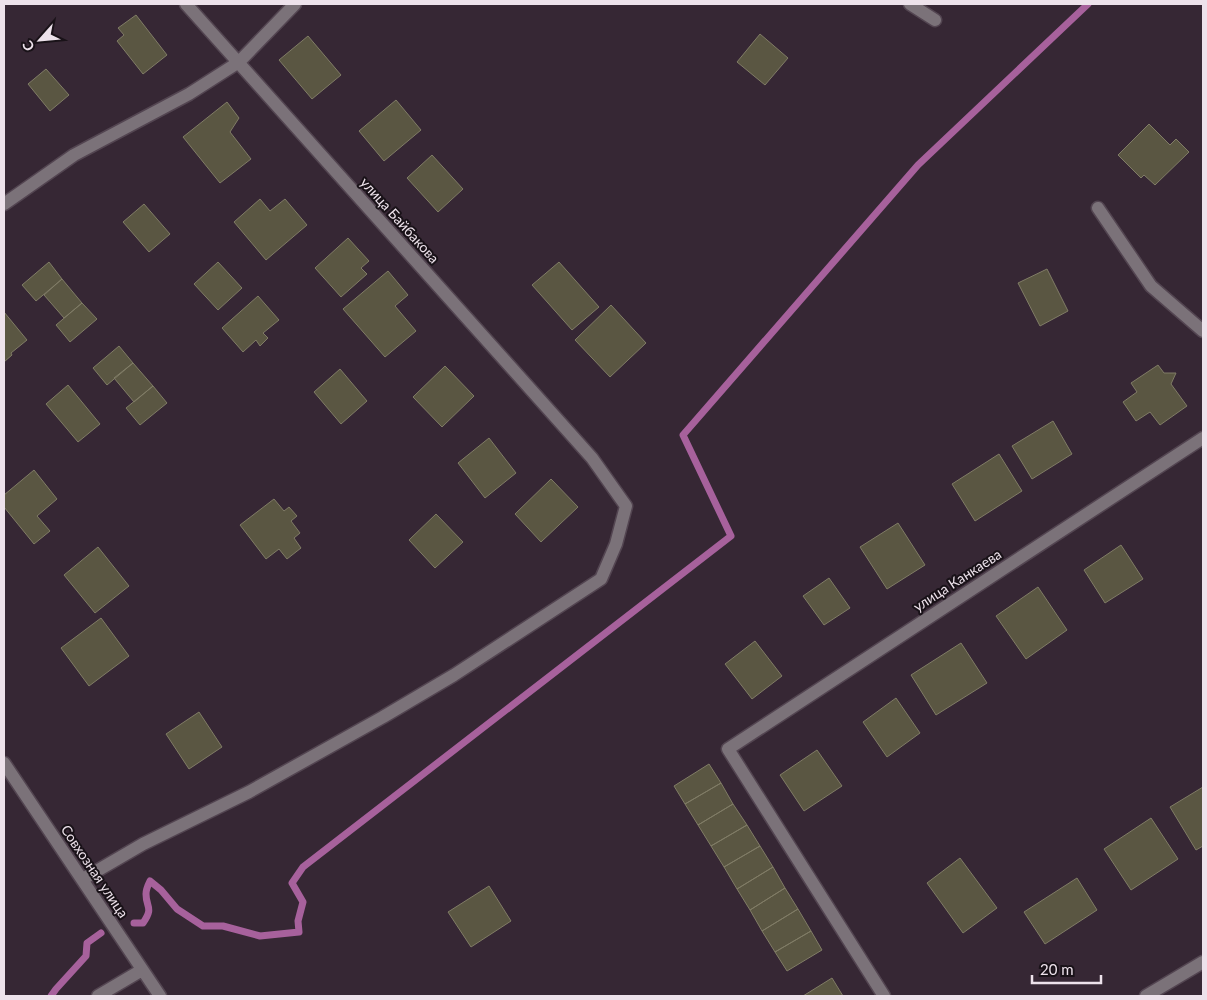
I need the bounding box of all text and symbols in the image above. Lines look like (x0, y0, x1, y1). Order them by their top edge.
north arrow (15, 15, 65, 65)
text: С (18, 37, 38, 54)
street label: улица Байбакова (357, 174, 443, 266)
street label: улица Канкаева (910, 545, 1004, 615)
street label: Совхозная улица (58, 821, 132, 921)
scale bar (1032, 952, 1101, 984)
text: 20 m (1040, 960, 1074, 978)

